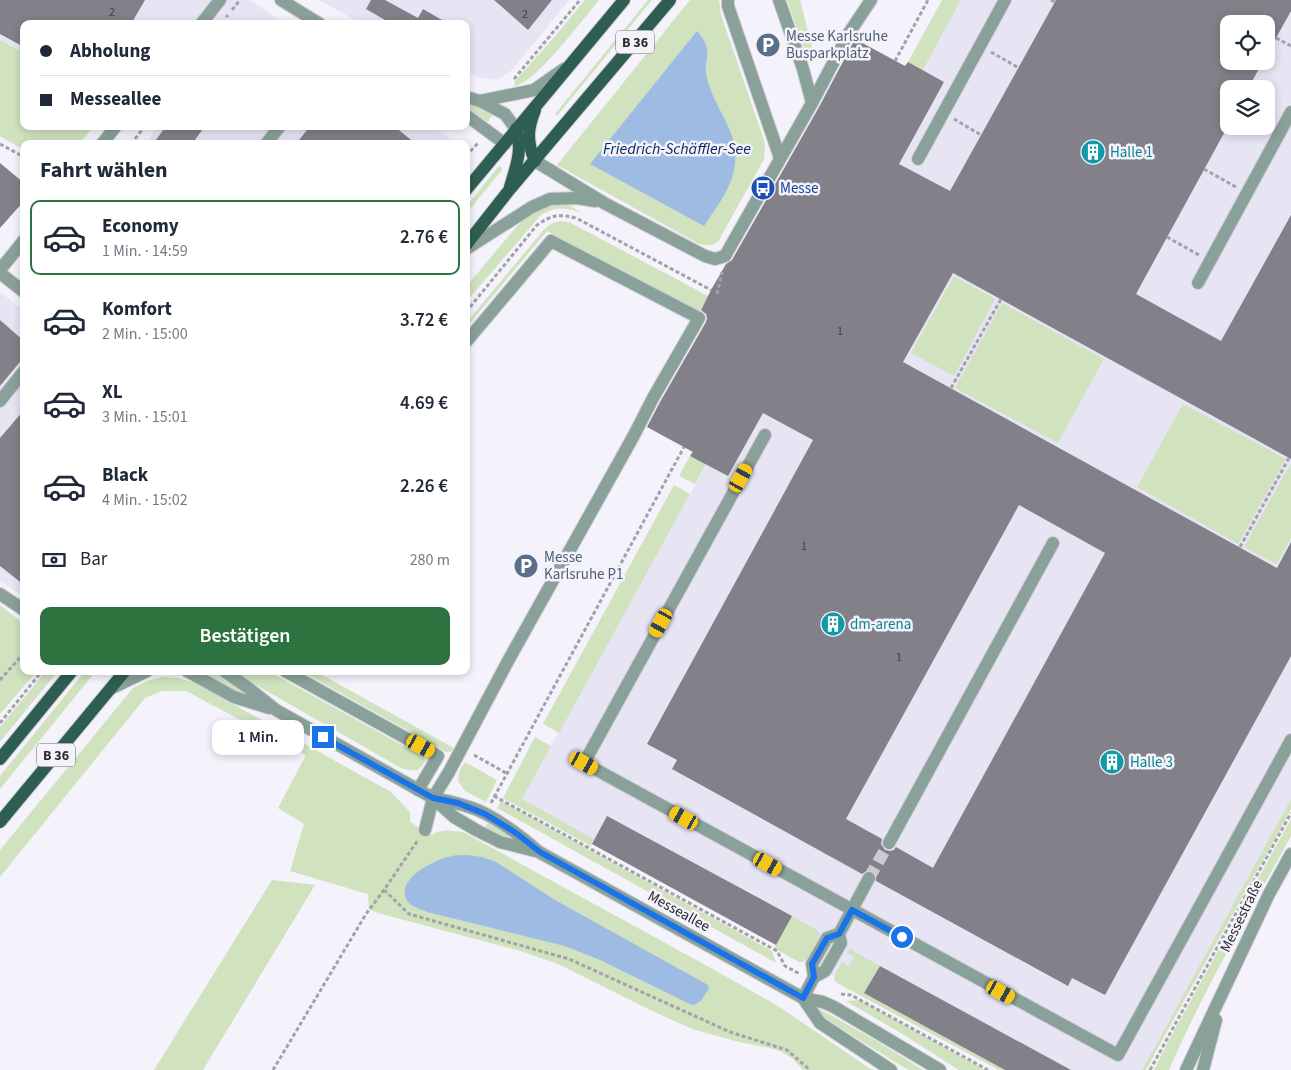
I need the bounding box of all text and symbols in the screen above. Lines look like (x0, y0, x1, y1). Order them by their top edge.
house number: 2 (109, 4, 115, 21)
house number: 2 (522, 6, 528, 23)
map controls (1220, 15, 1275, 135)
button: locate (1220, 15, 1275, 70)
place label: Messe Karlsruhe Busparkplatz (786, 26, 888, 64)
road number: B 36 (616, 31, 654, 54)
parking icon: Messe Karlsruhe Busparkplatz (755, 32, 781, 58)
text: Abholung (70, 38, 150, 65)
button: layers (1220, 80, 1275, 135)
text: Messeallee (70, 86, 161, 113)
water label: Friedrich-Schäffler-See (603, 138, 751, 160)
building icon: Halle 1 (1080, 139, 1106, 165)
place label: Halle 1 (1110, 142, 1153, 163)
text: Fahrt wählen (40, 154, 168, 186)
bus stop icon: Messe (750, 175, 776, 201)
place label: Messe (780, 178, 818, 199)
text: Economy (102, 213, 179, 240)
icon: car (42, 215, 87, 260)
text: 2.76 € (400, 224, 448, 251)
text: 1 Min. · 14:59 (102, 240, 188, 262)
text: Komfort (102, 296, 172, 323)
icon: car (42, 298, 87, 343)
text: 3.72 € (400, 307, 448, 334)
text: 2 Min. · 15:00 (102, 323, 188, 345)
house number: 1 (837, 323, 843, 340)
text: XL (102, 379, 123, 406)
icon: car (42, 381, 87, 426)
text: 4.69 € (400, 390, 448, 417)
text: 3 Min. · 15:01 (102, 406, 188, 428)
car (727, 461, 754, 495)
text: Black (102, 462, 148, 489)
icon: car (42, 464, 87, 509)
text: 2.26 € (400, 473, 448, 500)
text: 4 Min. · 15:02 (102, 489, 188, 511)
house number: 1 (801, 538, 807, 555)
icon: cash (40, 546, 68, 574)
text: Bar (80, 546, 107, 573)
place label: Messe Karlsruhe P1 (544, 547, 623, 585)
text: 280 m (410, 549, 450, 571)
parking icon: Messe Karlsruhe P1 (513, 553, 539, 579)
car (647, 606, 674, 640)
button: Bestätigen (40, 607, 450, 665)
building icon: dm-arena (820, 611, 846, 637)
place label: dm-arena (850, 614, 911, 635)
house number: 1 (896, 649, 902, 666)
callout: 1 Min. (213, 720, 306, 754)
text: 1 Min. (238, 726, 278, 748)
route end (312, 726, 334, 748)
car (404, 732, 437, 760)
road number: B 36 (37, 744, 75, 766)
car (567, 749, 600, 777)
building icon: Halle 3 (1099, 749, 1125, 775)
place label: Halle 3 (1130, 752, 1173, 773)
car (667, 804, 700, 832)
car (751, 850, 784, 878)
street label: Messestraße (1215, 877, 1268, 956)
street label: Messeallee (644, 886, 714, 937)
route start (891, 926, 913, 948)
car (984, 978, 1017, 1006)

